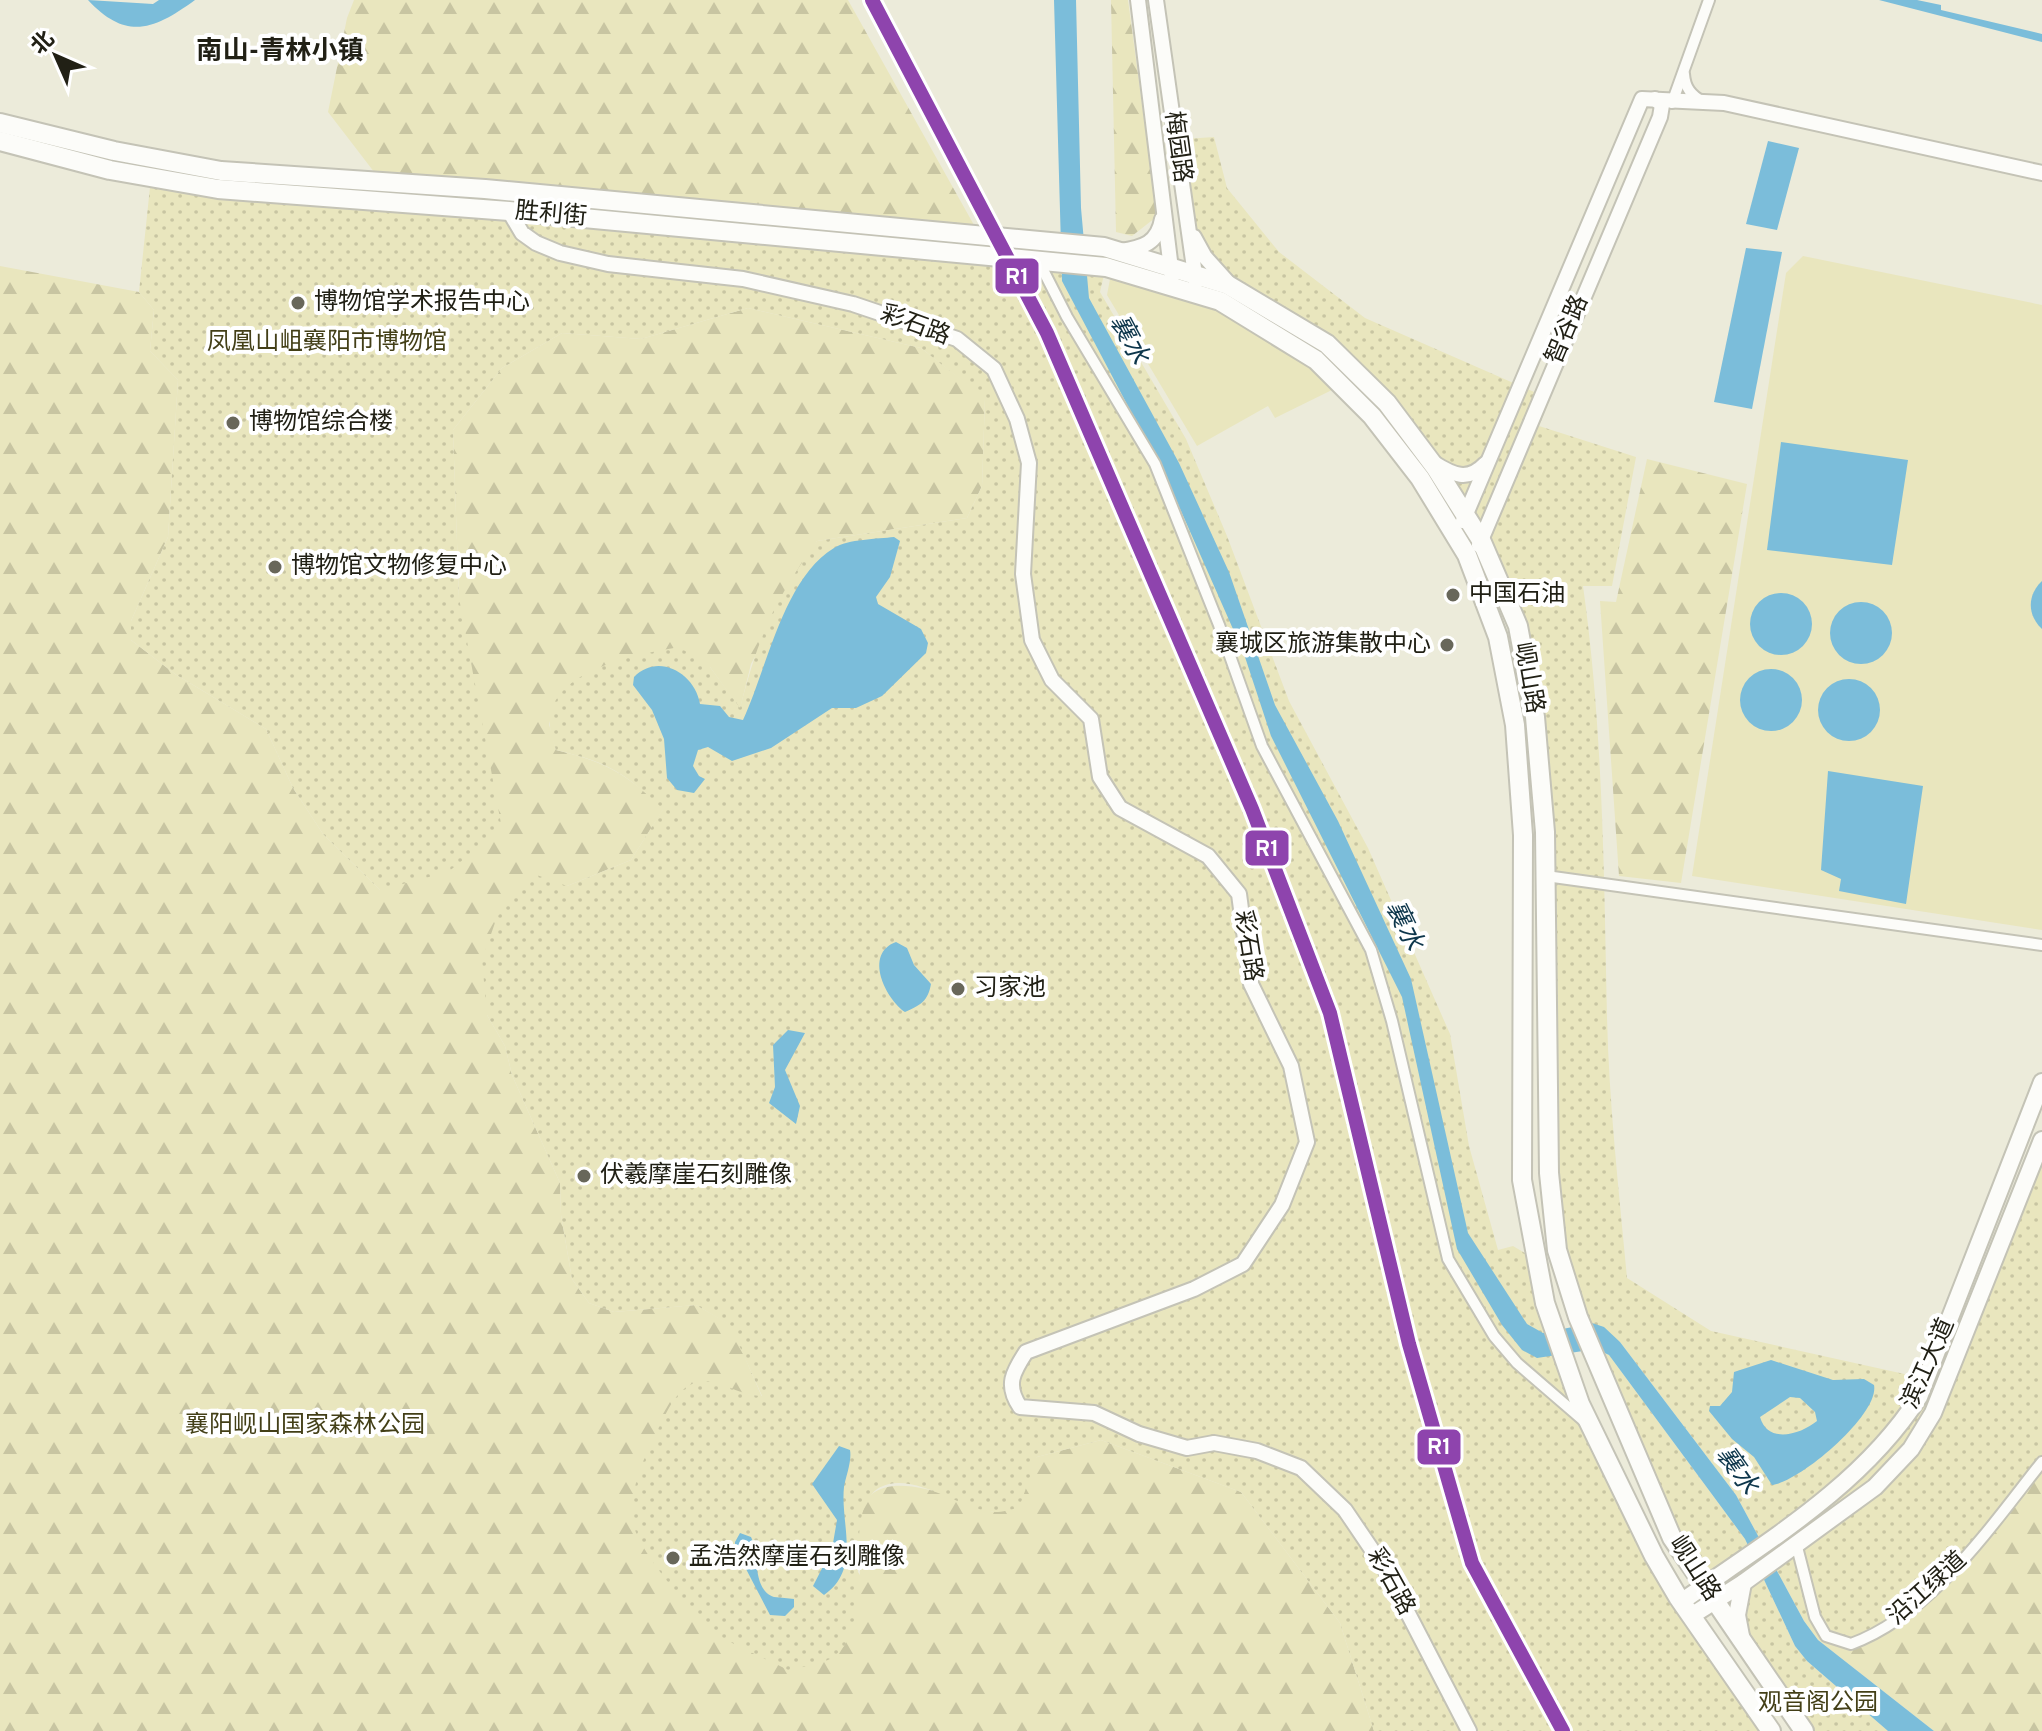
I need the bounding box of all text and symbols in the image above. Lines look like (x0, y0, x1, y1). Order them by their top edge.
north arrow (16, 16, 96, 96)
text: 北 (26, 26, 61, 61)
district label: 南山-青林小镇 (197, 36, 363, 69)
street label: 梅园路 (1157, 109, 1197, 185)
street label: 胜利街 (514, 197, 588, 233)
line badge: R1 (994, 257, 1040, 295)
text: R1 (1005, 265, 1029, 292)
place label: 博物馆学术报告中心 (314, 288, 530, 318)
street label: 智谷路 (1540, 291, 1596, 369)
marker: 博物馆学术报告中心 (289, 294, 307, 312)
street label: 彩石路 (876, 300, 954, 352)
water label: 襄水 (1101, 309, 1155, 372)
park label: 凤凰山岨·襄阳市博物馆 (207, 328, 447, 358)
place label: 博物馆综合楼 (249, 408, 393, 438)
marker: 博物馆综合楼 (224, 414, 242, 432)
place label: 博物馆文物修复中心 (291, 552, 507, 582)
marker: 博物馆文物修复中心 (266, 558, 284, 576)
place label: 中国石油 (1469, 580, 1565, 610)
marker: 中国石油 (1444, 586, 1462, 604)
place label: 襄城区旅游集散中心 (1215, 630, 1431, 660)
marker: 襄城区旅游集散中心 (1438, 636, 1456, 654)
street label: 岘山路 (1507, 640, 1549, 716)
line badge: R1 (1244, 829, 1290, 867)
text: R1 (1255, 837, 1279, 864)
water label: 襄水 (1377, 895, 1430, 957)
street label: 彩石路 (1227, 908, 1267, 984)
place label: 习家池 (974, 974, 1046, 1004)
marker: 习家池 (949, 980, 967, 998)
place label: 伏羲摩崖石刻雕像 (600, 1161, 792, 1191)
marker: 伏羲摩崖石刻雕像 (575, 1167, 593, 1185)
street label: 滨江大道 (1896, 1314, 1962, 1414)
park label: 襄阳岘山国家森林公园 (185, 1411, 425, 1441)
line badge: R1 (1416, 1428, 1462, 1466)
text: R1 (1427, 1435, 1451, 1462)
water label: 襄水 (1708, 1440, 1765, 1503)
street label: 岘山路 (1662, 1531, 1726, 1607)
place label: 孟浩然摩崖石刻雕像 (689, 1543, 905, 1573)
street label: 彩石路 (1359, 1543, 1421, 1621)
street label: 沿江绿道 (1882, 1546, 1974, 1632)
marker: 孟浩然摩崖石刻雕像 (664, 1549, 682, 1567)
park label: 观音阁公园 (1758, 1689, 1878, 1719)

